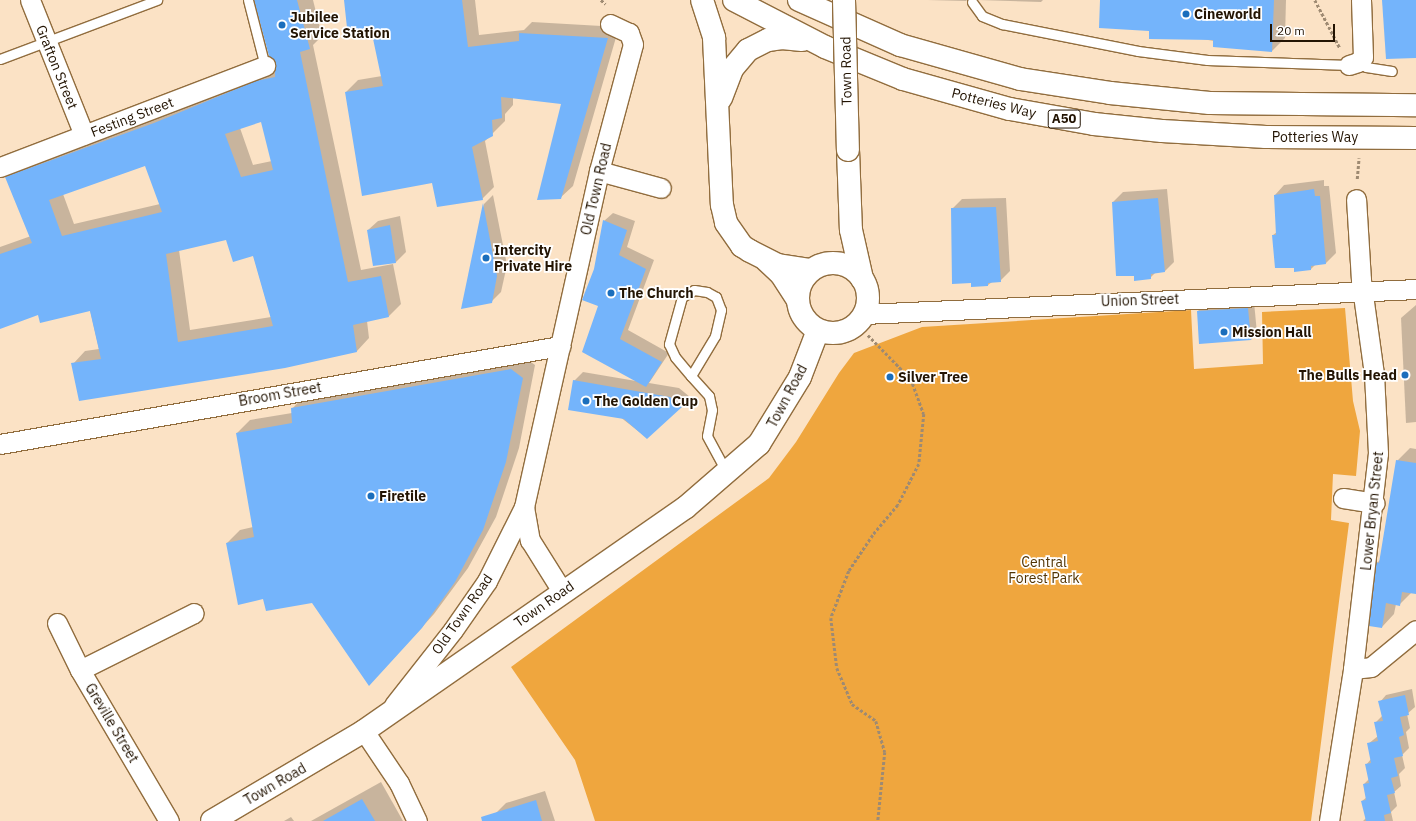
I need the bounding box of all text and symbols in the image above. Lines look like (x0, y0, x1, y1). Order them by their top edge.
place label: Cineworld (1194, 6, 1261, 22)
place label: Jubilee Service Station (290, 9, 390, 42)
marker: Cineworld (1181, 9, 1191, 19)
scale bar (1272, 16, 1337, 42)
marker: Jubilee Service Station (277, 20, 287, 30)
street label: Grafton Street (33, 23, 81, 111)
text: 20 m (1277, 23, 1305, 38)
street label: Town Road (837, 36, 855, 106)
street label: Potteries Way (950, 84, 1038, 122)
street label: Festing Street (88, 94, 176, 140)
road number: A50 (1047, 108, 1081, 130)
street label: Potteries Way (1272, 129, 1358, 145)
street label: Old Town Road (577, 141, 615, 237)
place label: Intercity Private Hire (494, 242, 572, 274)
marker: Intercity Private Hire (481, 253, 491, 263)
place label: The Church (619, 285, 694, 301)
marker: The Church (606, 288, 616, 298)
street label: Union Street (1101, 290, 1179, 310)
place label: Mission Hall (1232, 324, 1312, 340)
marker: Mission Hall (1219, 327, 1229, 337)
street label: Town Road (763, 362, 811, 430)
place label: The Bulls Head (1298, 367, 1397, 383)
place label: Silver Tree (898, 369, 968, 385)
marker: The Bulls Head (1400, 370, 1410, 380)
marker: Silver Tree (885, 372, 895, 382)
street label: Broom Street (237, 378, 323, 410)
place label: The Golden Cup (594, 393, 698, 409)
marker: The Golden Cup (581, 396, 591, 406)
street label: Lower Bryan Street (1357, 451, 1387, 571)
place label: Firetile (379, 488, 426, 504)
marker: Firetile (366, 491, 376, 501)
park label: Central Forest Park (1008, 554, 1080, 586)
street label: Old Town Road (428, 571, 496, 657)
street label: Town Road (511, 577, 577, 631)
street label: Greville Street (82, 680, 142, 766)
street label: Town Road (241, 759, 309, 809)

